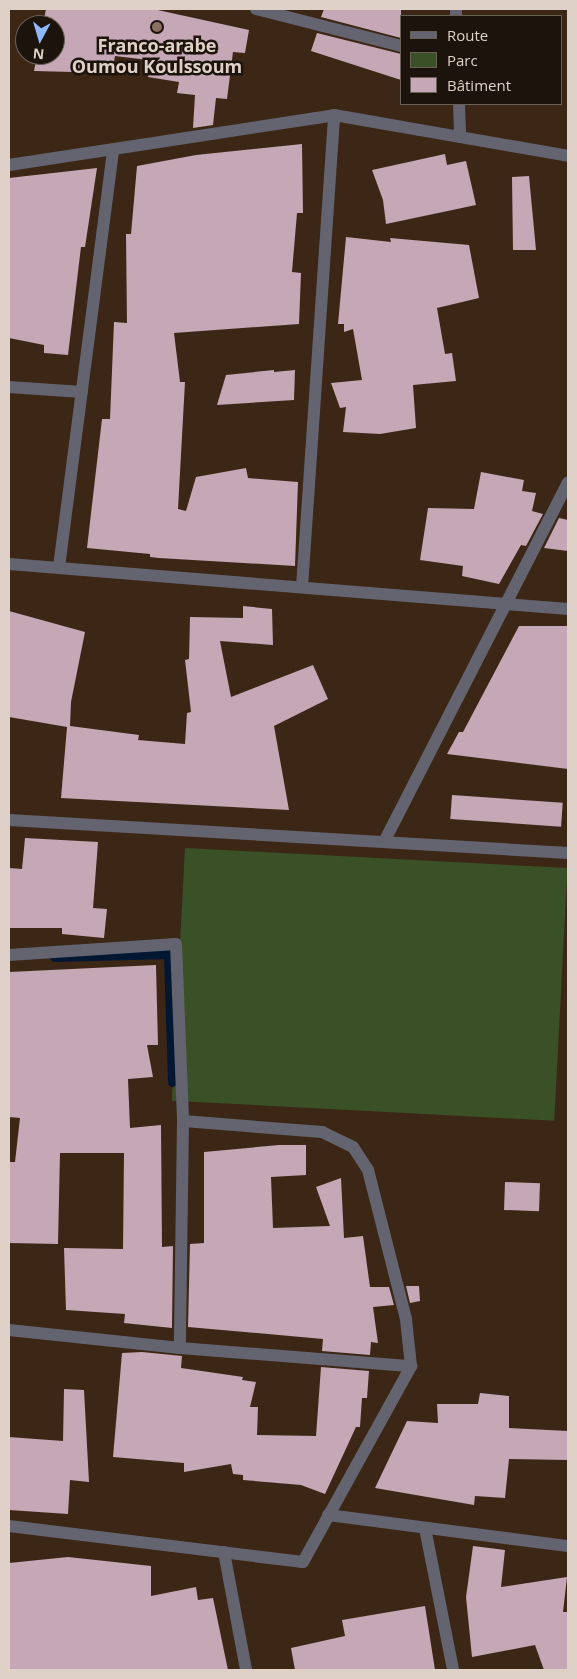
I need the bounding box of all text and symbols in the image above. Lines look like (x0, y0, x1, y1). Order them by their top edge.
north arrow (15, 15, 65, 65)
legend (400, 15, 562, 105)
marker: Franco-arabe Oumou Koulssoum (151, 21, 163, 33)
text: Route (447, 25, 488, 45)
place label: Franco-arabe Oumou Koulssoum (72, 35, 242, 78)
text: N (32, 44, 45, 64)
text: Parc (447, 50, 478, 70)
text: Bâtiment (447, 75, 511, 95)

